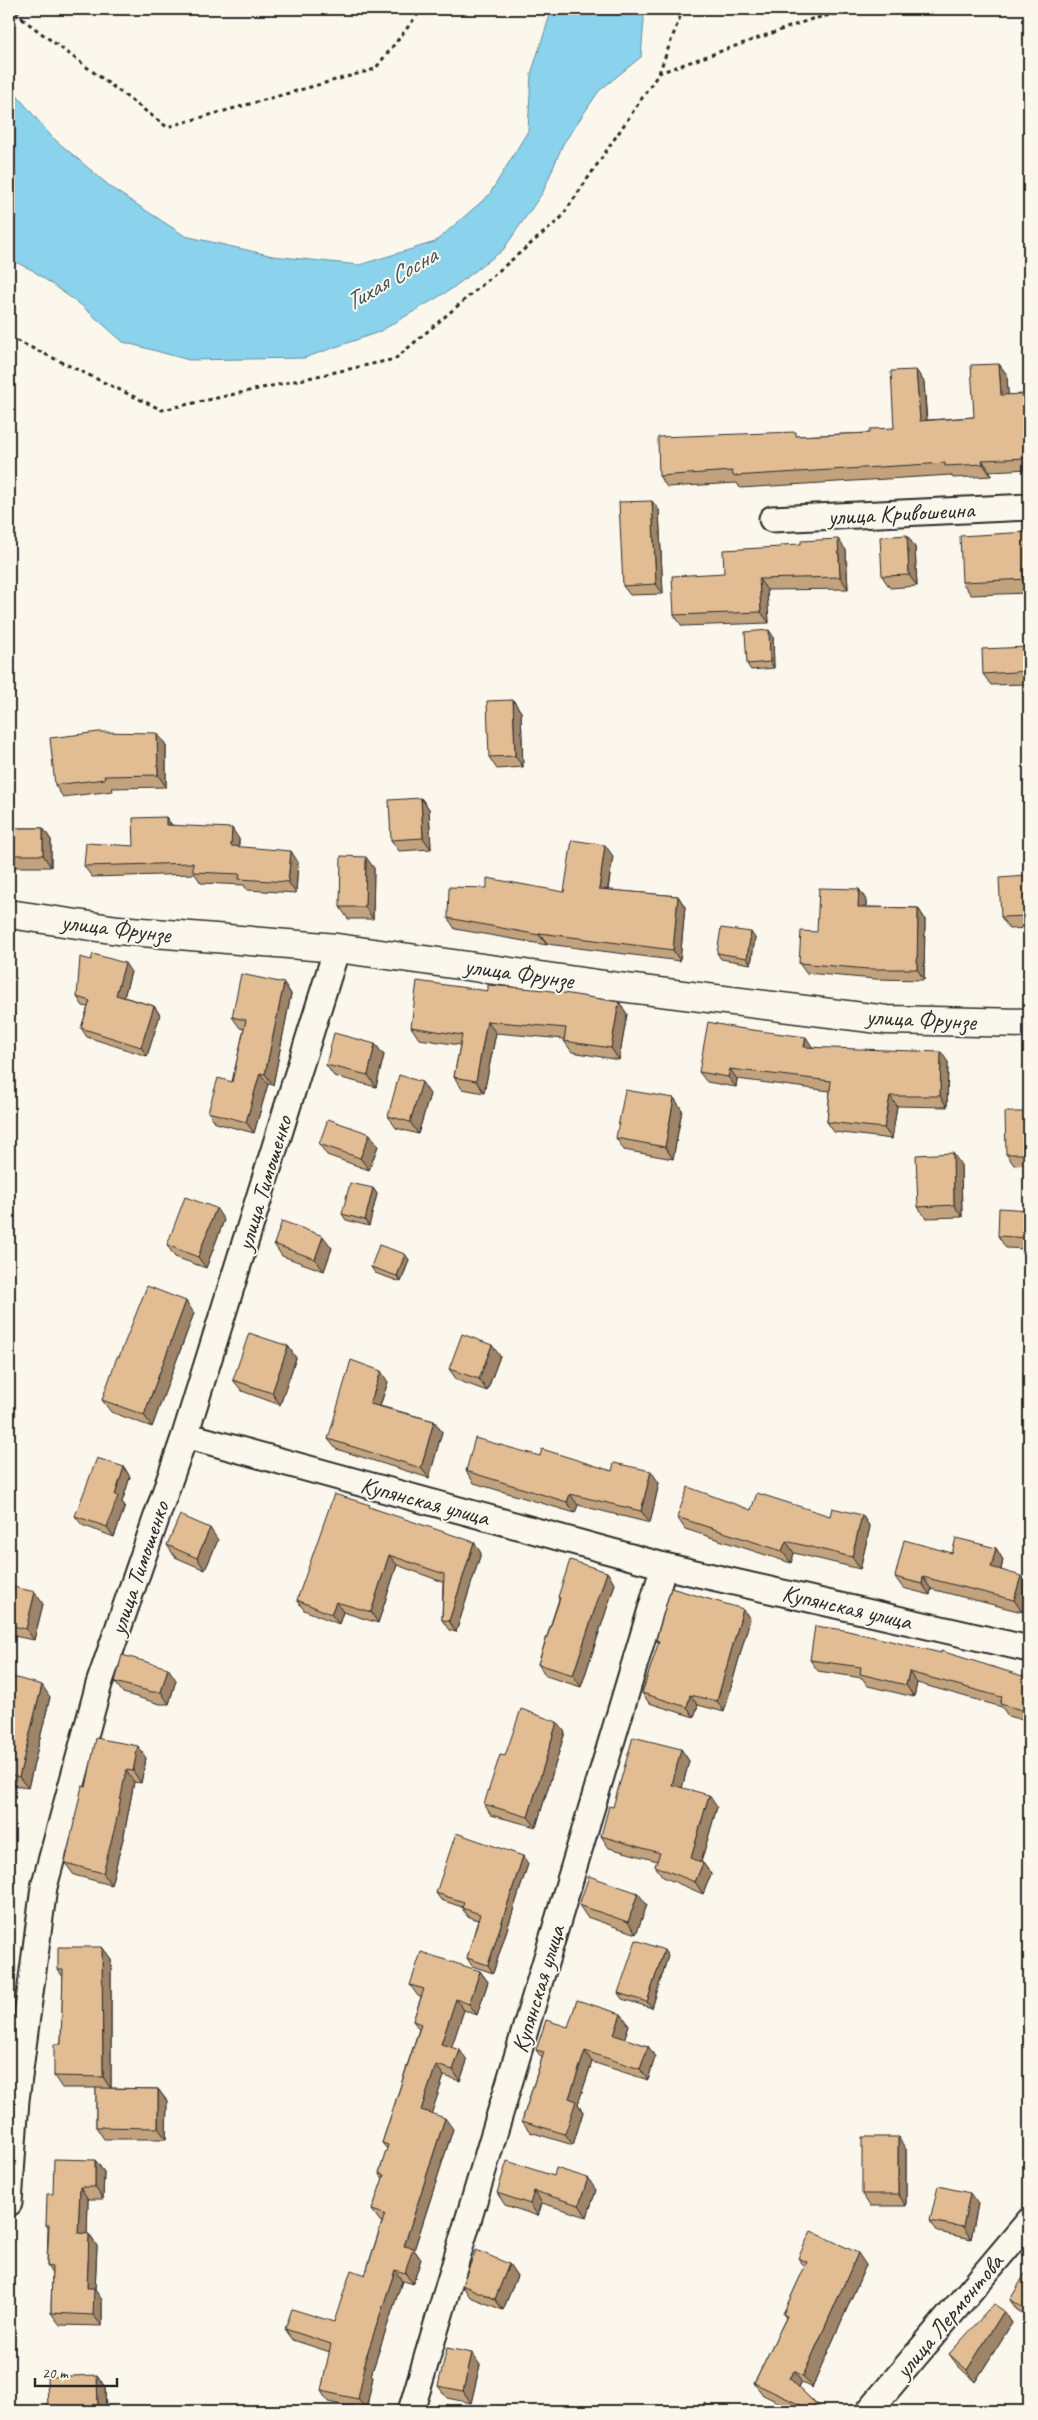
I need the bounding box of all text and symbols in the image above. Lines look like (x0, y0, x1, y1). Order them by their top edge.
water label: Тихая Сосна (338, 239, 444, 318)
street label: улица Кривошеина (825, 494, 976, 532)
street label: улица Фрунзе (58, 906, 175, 950)
street label: улица Фрунзе (460, 950, 578, 996)
street label: улица Фрунзе (863, 1001, 979, 1037)
street label: улица Тимошенко (229, 1111, 299, 1256)
street label: Купянская улица (357, 1469, 494, 1533)
street label: улица Тимошенко (102, 1496, 176, 1641)
street label: Купянская улица (779, 1578, 916, 1637)
street label: Купянская улица (504, 1920, 572, 2056)
street label: улица Лермонтова (887, 2247, 1011, 2386)
scale bar (35, 2355, 118, 2387)
text: 20 m (42, 2364, 69, 2383)

